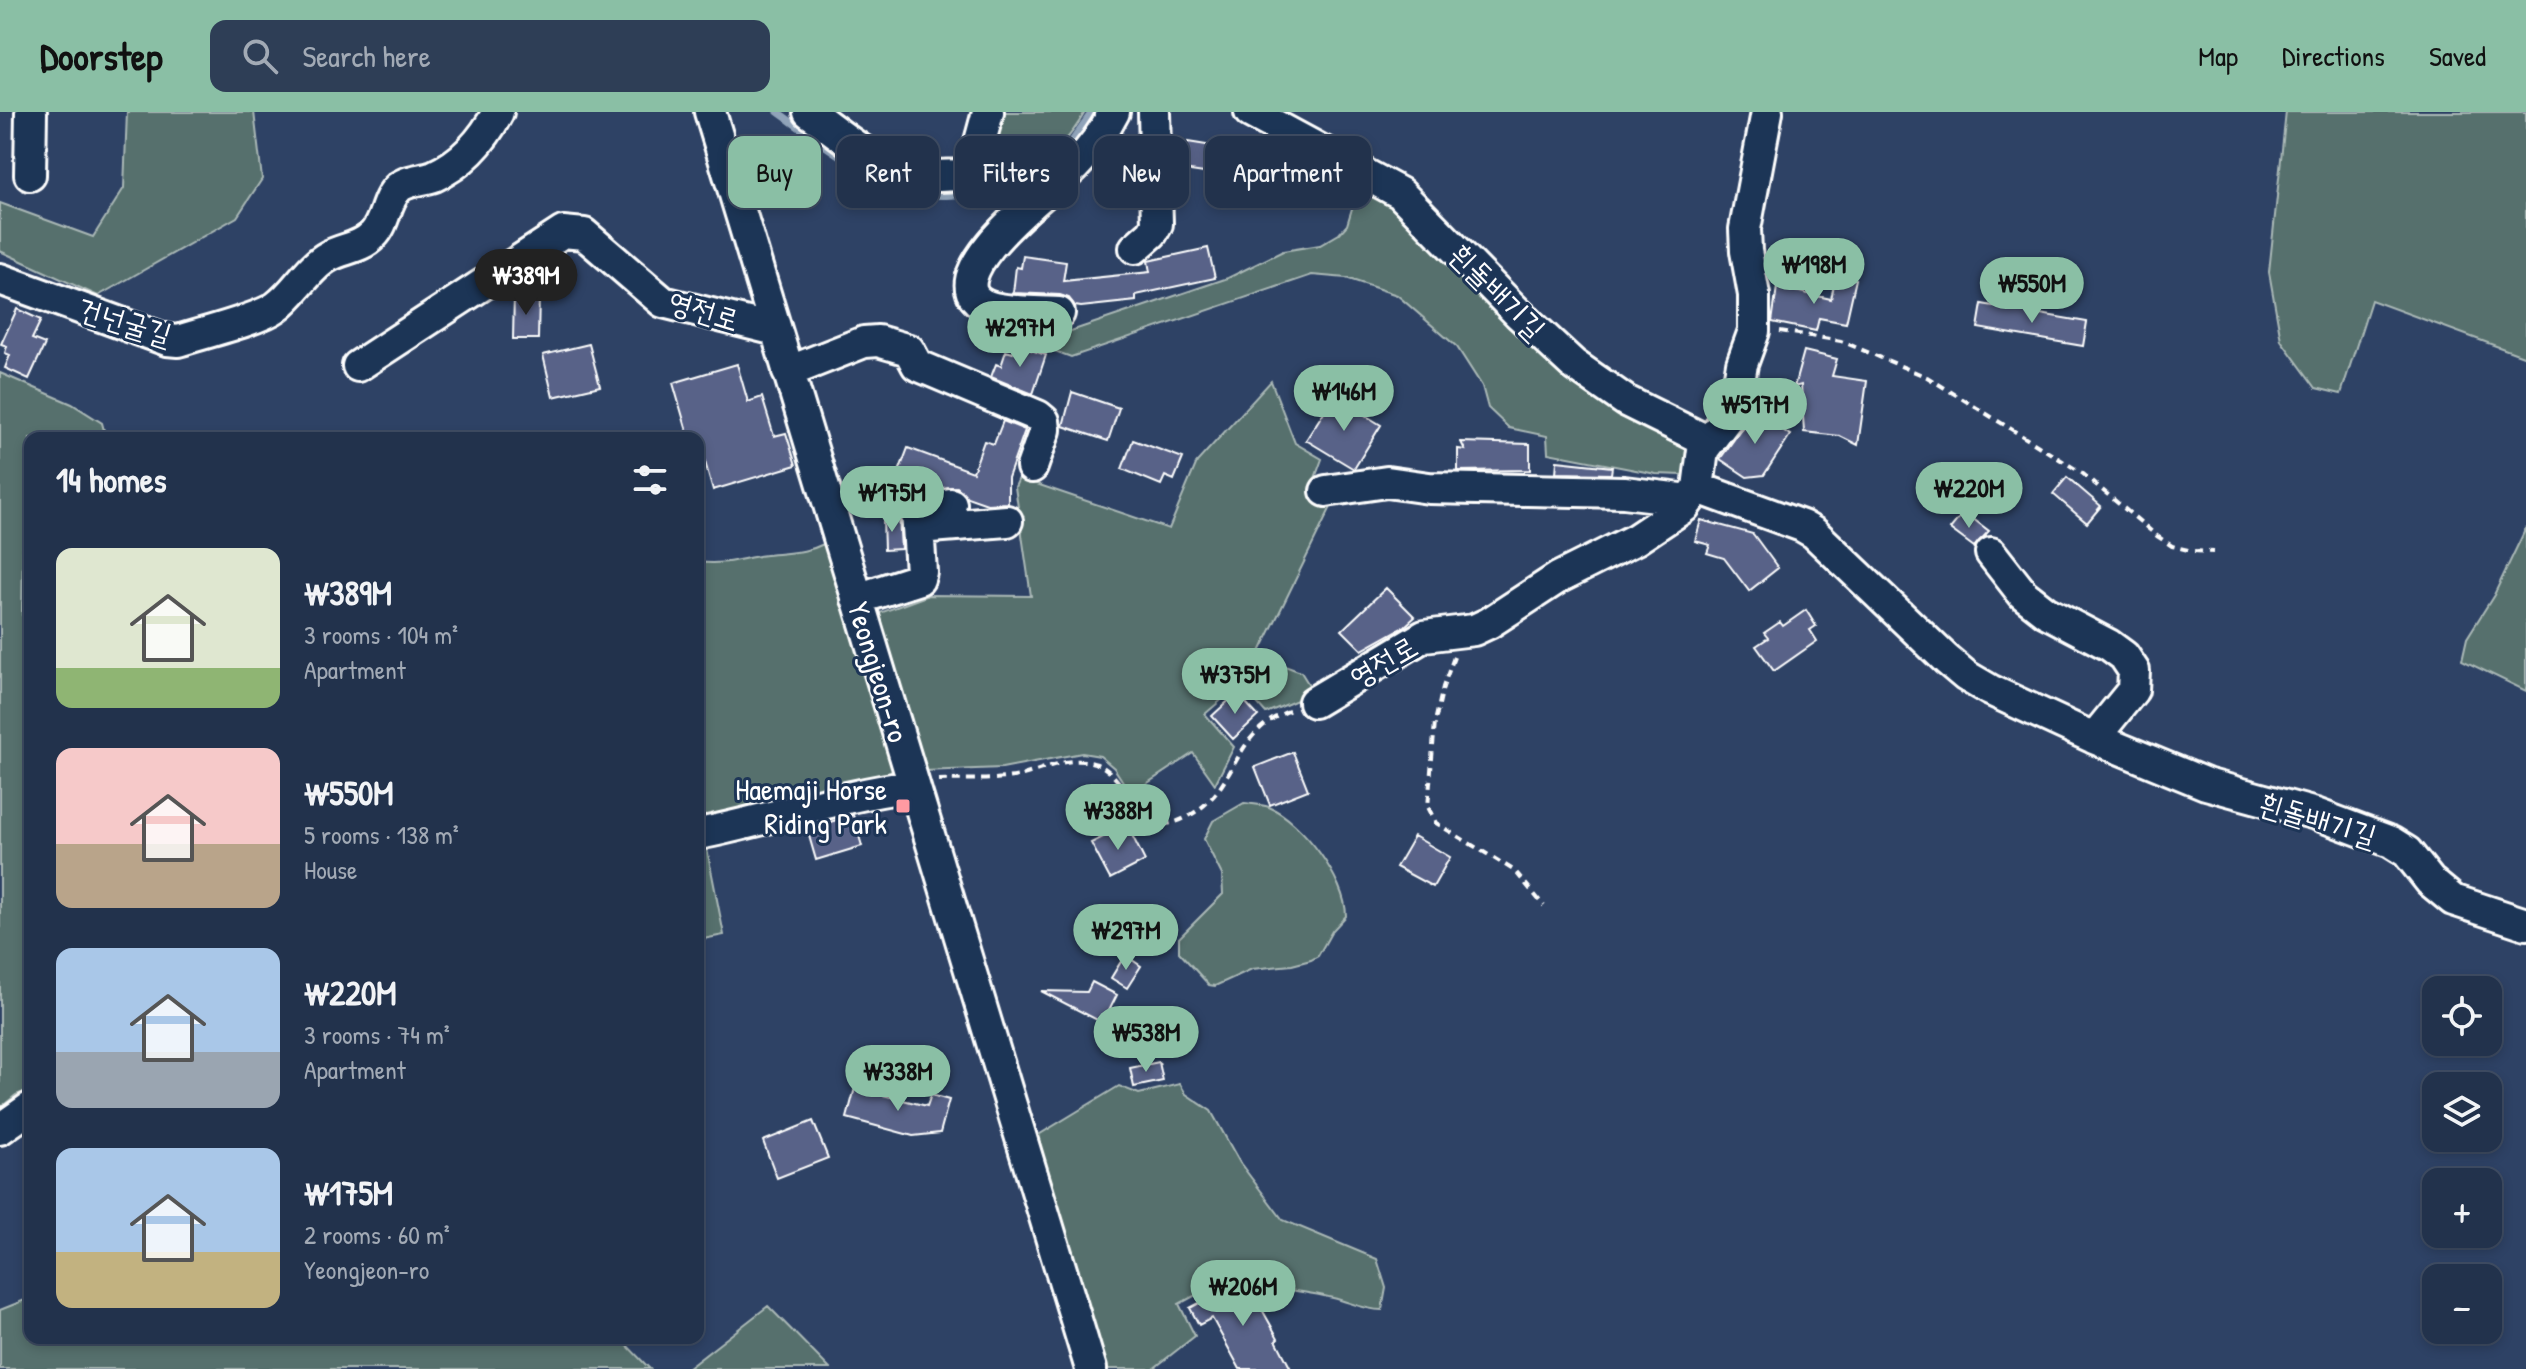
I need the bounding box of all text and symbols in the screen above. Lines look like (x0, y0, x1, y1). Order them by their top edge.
search box (210, 20, 770, 92)
text: Doorstep (40, 30, 162, 82)
icon: search (238, 34, 282, 78)
text: Search here (302, 36, 431, 76)
text: Map (2198, 37, 2238, 75)
text: Directions (2282, 37, 2385, 75)
text: Saved (2429, 37, 2486, 75)
chip: Buy (728, 136, 821, 208)
chip: Rent (837, 136, 939, 208)
chip: Filters (955, 136, 1078, 208)
chip: New (1094, 136, 1189, 208)
chip: Apartment (1205, 136, 1371, 208)
street label: 흰돌배기길 (1441, 234, 1555, 348)
pin: ₩198M (1758, 238, 1870, 306)
text: ₩198M (1781, 246, 1847, 281)
pin: ₩389M (470, 249, 582, 317)
text: ₩389M (492, 257, 560, 292)
pin: ₩550M (1976, 257, 2088, 325)
text: ₩550M (1998, 265, 2066, 300)
street label: 영전로 (664, 280, 744, 340)
street label: 건넌굴길 (73, 288, 177, 354)
pin: ₩297M (964, 301, 1076, 369)
text: ₩297M (985, 309, 1055, 344)
pin: ₩146M (1288, 365, 1400, 433)
text: ₩146M (1312, 373, 1376, 408)
pin: ₩517M (1699, 378, 1811, 446)
text: ₩517M (1721, 386, 1789, 421)
text: 14 homes (56, 457, 167, 503)
icon: filters (628, 458, 672, 502)
pin: ₩220M (1913, 462, 2025, 530)
pin: ₩175M (836, 466, 948, 534)
text: ₩220M (1934, 470, 2004, 505)
text: ₩175M (858, 474, 926, 509)
text: ₩389M (304, 570, 392, 616)
icon: home (120, 580, 216, 676)
street label: Yeongjeon-ro (839, 597, 919, 747)
text: 3 rooms · 104 m² (304, 617, 458, 652)
street label: 영전로 (1342, 626, 1424, 696)
pin: ₩375M (1179, 648, 1291, 716)
text: Apartment (304, 652, 406, 687)
text: ₩375M (1200, 656, 1270, 691)
place label: Haemaji Horse Riding Park (735, 769, 887, 843)
text: ₩550M (304, 770, 394, 816)
icon: home (120, 780, 216, 876)
street label: 흰돌배기길 (2254, 782, 2382, 856)
pin: ₩388M (1062, 784, 1174, 852)
text: ₩388M (1084, 792, 1152, 827)
marker: Haemaji Horse Riding Park (894, 797, 912, 815)
text: 5 rooms · 138 m² (304, 817, 459, 852)
text: House (304, 852, 357, 887)
pin: ₩297M (1070, 904, 1182, 972)
text: ₩297M (1091, 912, 1161, 947)
text: ₩220M (304, 970, 397, 1016)
map controls (2422, 976, 2502, 1344)
button: locate (2422, 976, 2502, 1056)
icon: home (120, 980, 216, 1076)
pin: ₩538M (1090, 1006, 1202, 1074)
text: ₩538M (1112, 1014, 1180, 1049)
text: 3 rooms · 74 m² (304, 1017, 450, 1052)
pin: ₩338M (842, 1045, 954, 1113)
text: Apartment (304, 1052, 406, 1087)
text: ₩338M (863, 1053, 933, 1088)
button: layers (2422, 1072, 2502, 1152)
button: + (2422, 1168, 2502, 1248)
text: ₩175M (304, 1170, 393, 1216)
icon: home (120, 1180, 216, 1276)
text: 2 rooms · 60 m² (304, 1217, 450, 1252)
text: Yeongjeon-ro (304, 1252, 429, 1287)
pin: ₩206M (1187, 1260, 1299, 1328)
button: − (2422, 1264, 2502, 1344)
text: ₩206M (1208, 1268, 1278, 1303)

